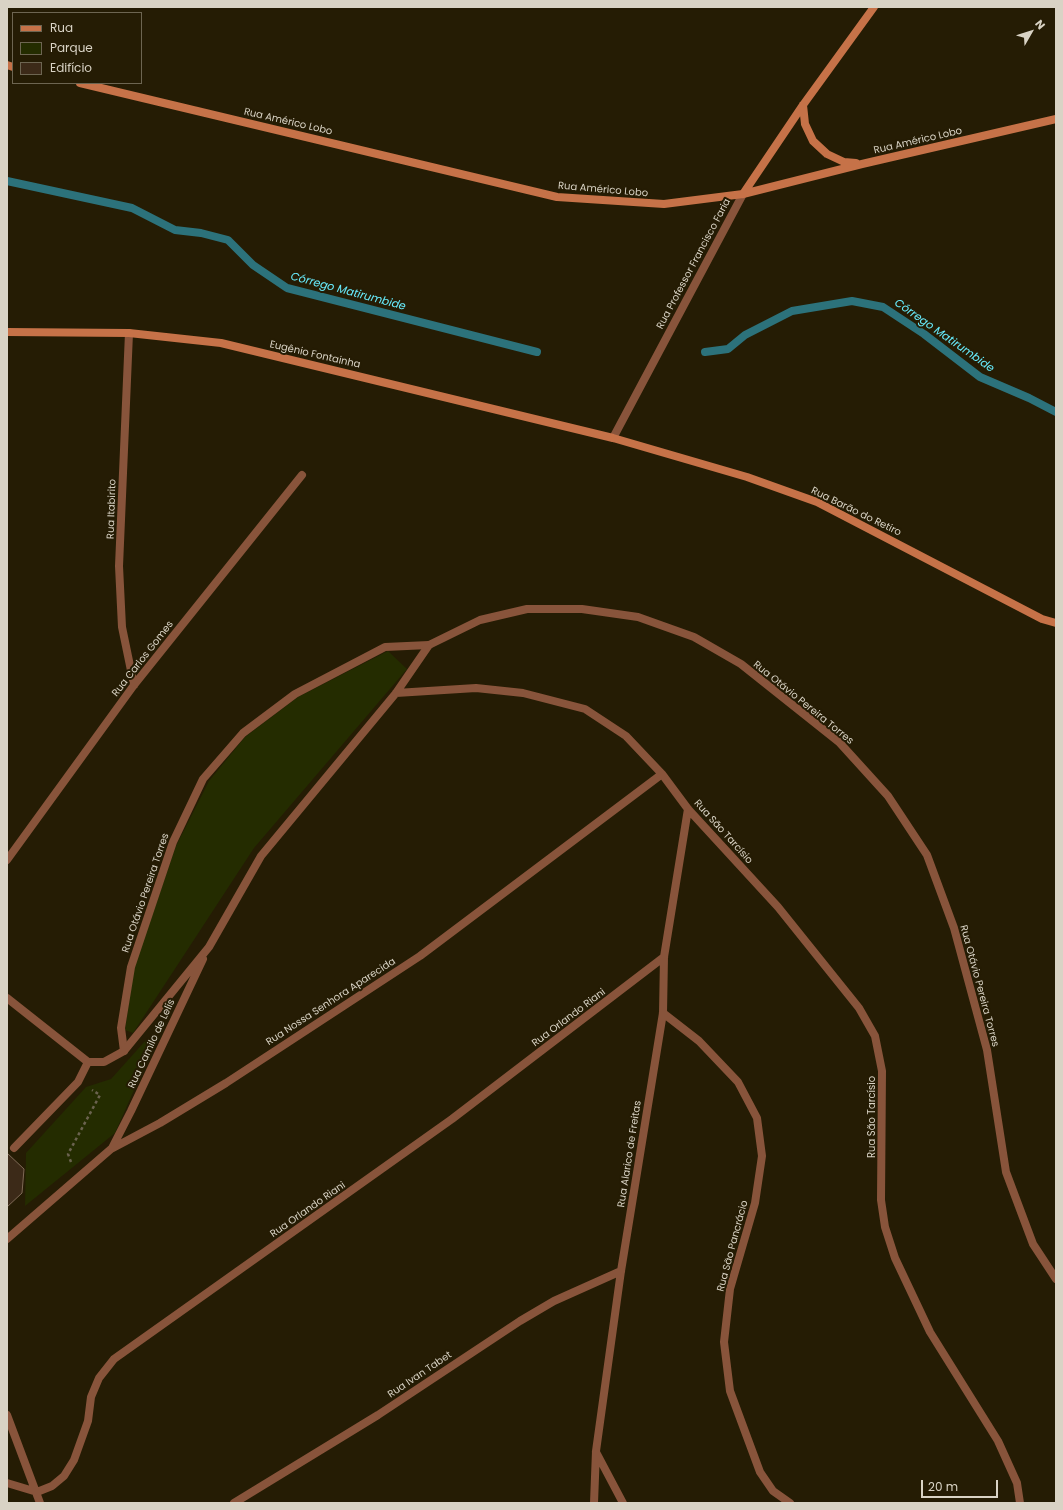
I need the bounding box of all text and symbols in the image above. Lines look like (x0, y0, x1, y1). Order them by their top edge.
legend (12, 12, 142, 84)
north arrow (1011, 12, 1051, 52)
text: N (1032, 16, 1049, 33)
text: Rua (50, 19, 73, 36)
text: Parque (50, 39, 93, 56)
text: Edifício (50, 59, 92, 76)
street label: Rua Américo Lobo (243, 106, 333, 138)
street label: Rua Américo Lobo (873, 125, 963, 157)
street label: Rua Américo Lobo (557, 180, 649, 200)
street label: Rua Professor Francisco Faria (654, 197, 734, 331)
water label: Córrego Matirumbide (289, 270, 407, 314)
water label: Córrego Matirumbide (892, 297, 996, 375)
street label: Eugênio Fontainha (268, 339, 362, 371)
street label: Rua Itabirito (105, 479, 119, 539)
street label: Rua Barão do Retiro (809, 485, 903, 539)
street label: Rua Carlos Gomes (110, 619, 176, 699)
street label: Rua Otávio Pereira Torres (750, 659, 856, 747)
street label: Rua São Tarcísio (691, 797, 755, 867)
street label: Rua Otávio Pereira Torres (120, 832, 172, 954)
street label: Rua Otávio Pereira Torres (957, 924, 1001, 1048)
street label: Rua Nossa Senhora Aparecida (264, 956, 398, 1048)
street label: Rua Orlando Riani (530, 986, 608, 1050)
street label: Rua Camilo de Lelis (126, 998, 178, 1090)
street label: Rua São Tarcísio (866, 1076, 878, 1158)
street label: Rua Alarico de Freitas (616, 1100, 644, 1208)
street label: Rua Orlando Riani (268, 1180, 348, 1240)
street label: Rua São Pancrácio (715, 1199, 751, 1293)
street label: Rua Ivan Tabet (386, 1349, 454, 1401)
scale bar (923, 1472, 1000, 1498)
text: 20 m (928, 1478, 958, 1495)

